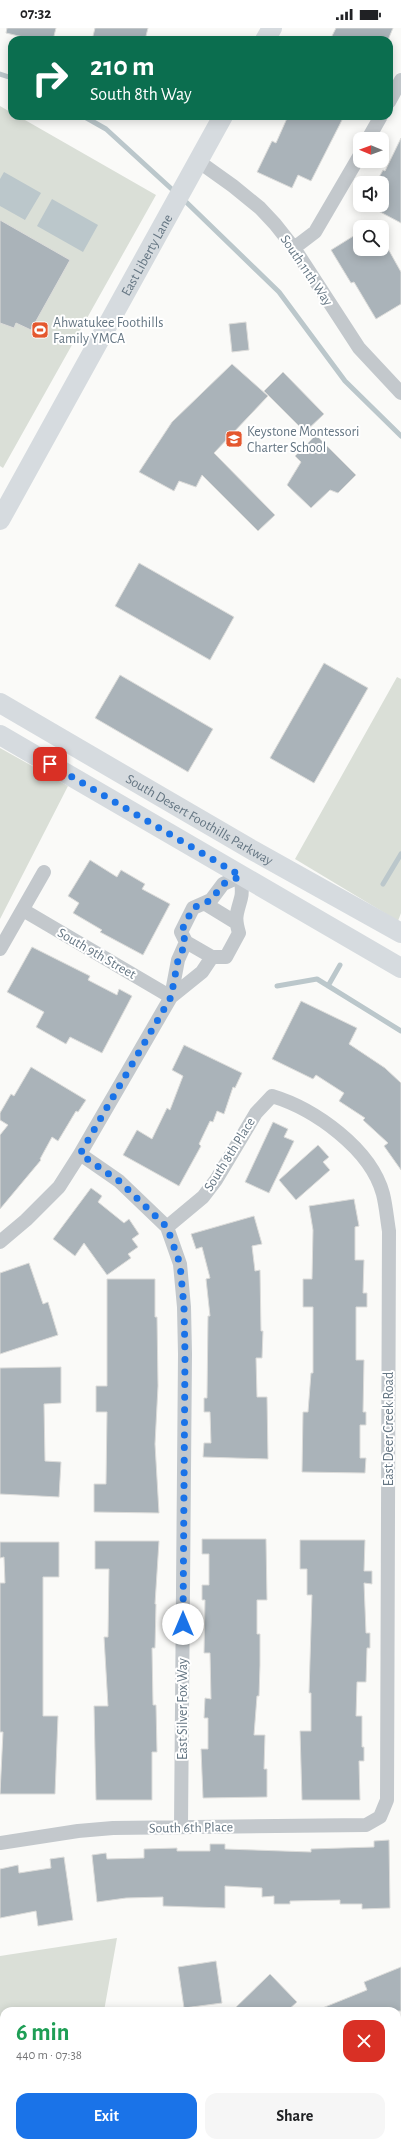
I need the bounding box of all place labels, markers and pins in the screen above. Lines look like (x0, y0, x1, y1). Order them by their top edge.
place label: Ahwatukee Foothills Family YMCA (53, 316, 163, 346)
sports icon: Ahwatukee Foothills Family YMCA (30, 320, 50, 340)
place label: Keystone Montessori Charter School (247, 425, 359, 455)
school or university icon: Keystone Montessori Charter School (224, 429, 244, 449)
pin (33, 747, 67, 781)

